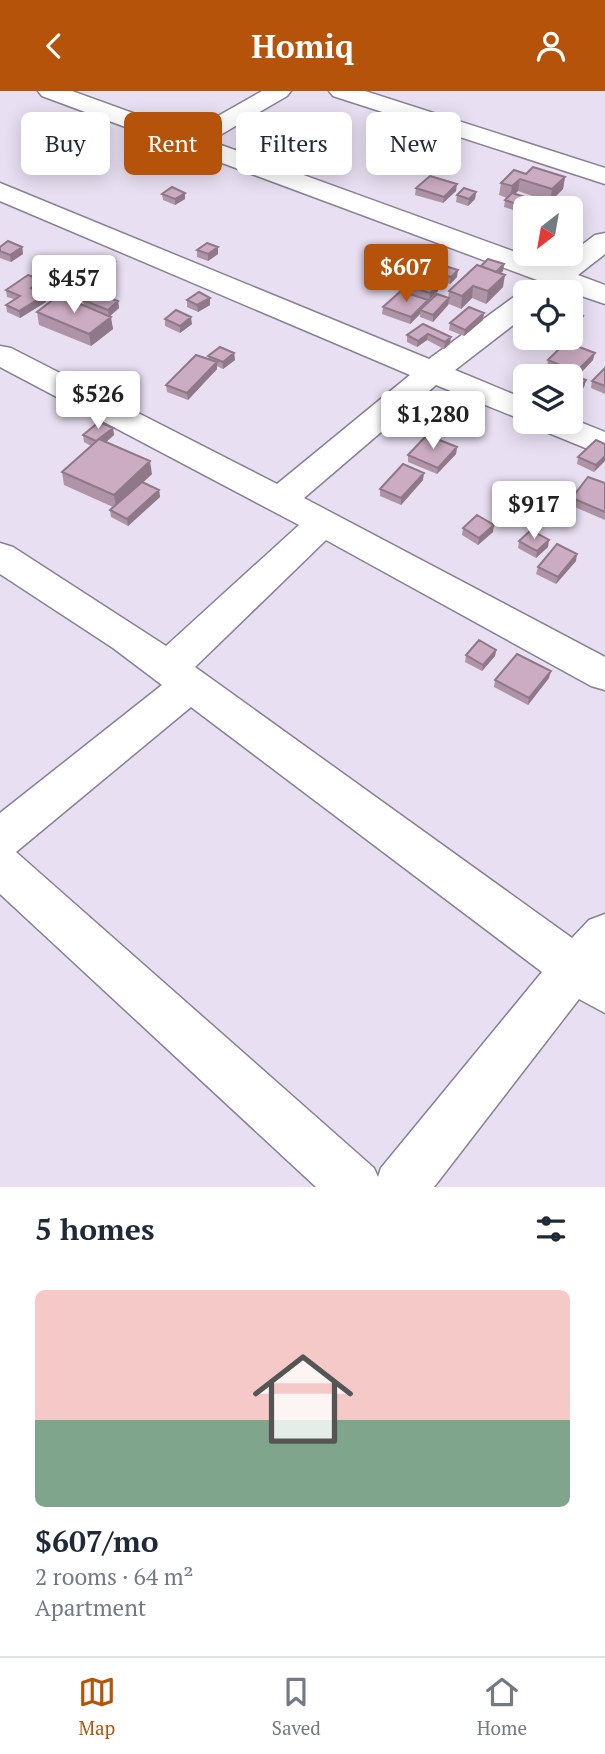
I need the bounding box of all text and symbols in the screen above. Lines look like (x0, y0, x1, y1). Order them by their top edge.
text: Homiq (251, 25, 354, 67)
icon: back (35, 27, 73, 65)
icon: person (532, 27, 570, 65)
chip: Buy (21, 112, 110, 175)
chip: Rent (124, 112, 222, 175)
chip: Filters (236, 112, 352, 175)
chip: New (366, 112, 461, 175)
north arrow (513, 196, 583, 266)
map controls (513, 196, 583, 434)
pin: $607 (365, 245, 447, 304)
text: $607 (380, 251, 432, 282)
pin: $457 (33, 255, 115, 315)
text: $457 (48, 262, 100, 293)
button: locate (513, 280, 583, 350)
button: layers (513, 364, 583, 434)
pin: $526 (57, 371, 139, 431)
text: $526 (72, 378, 124, 409)
pin: $1,280 (376, 391, 490, 451)
text: $1,280 (397, 398, 469, 429)
pin: $917 (493, 482, 575, 541)
text: $917 (508, 488, 560, 519)
text: 5 homes (35, 1209, 154, 1249)
icon: filters (532, 1210, 570, 1248)
icon: home (240, 1336, 366, 1462)
text: $607/mo (35, 1521, 159, 1561)
text: 2 rooms · 64 m² (35, 1561, 194, 1592)
text: Apartment (35, 1592, 146, 1623)
tab: Map (78, 1673, 116, 1740)
tab: Saved (272, 1673, 321, 1740)
tab: Home (477, 1673, 527, 1740)

